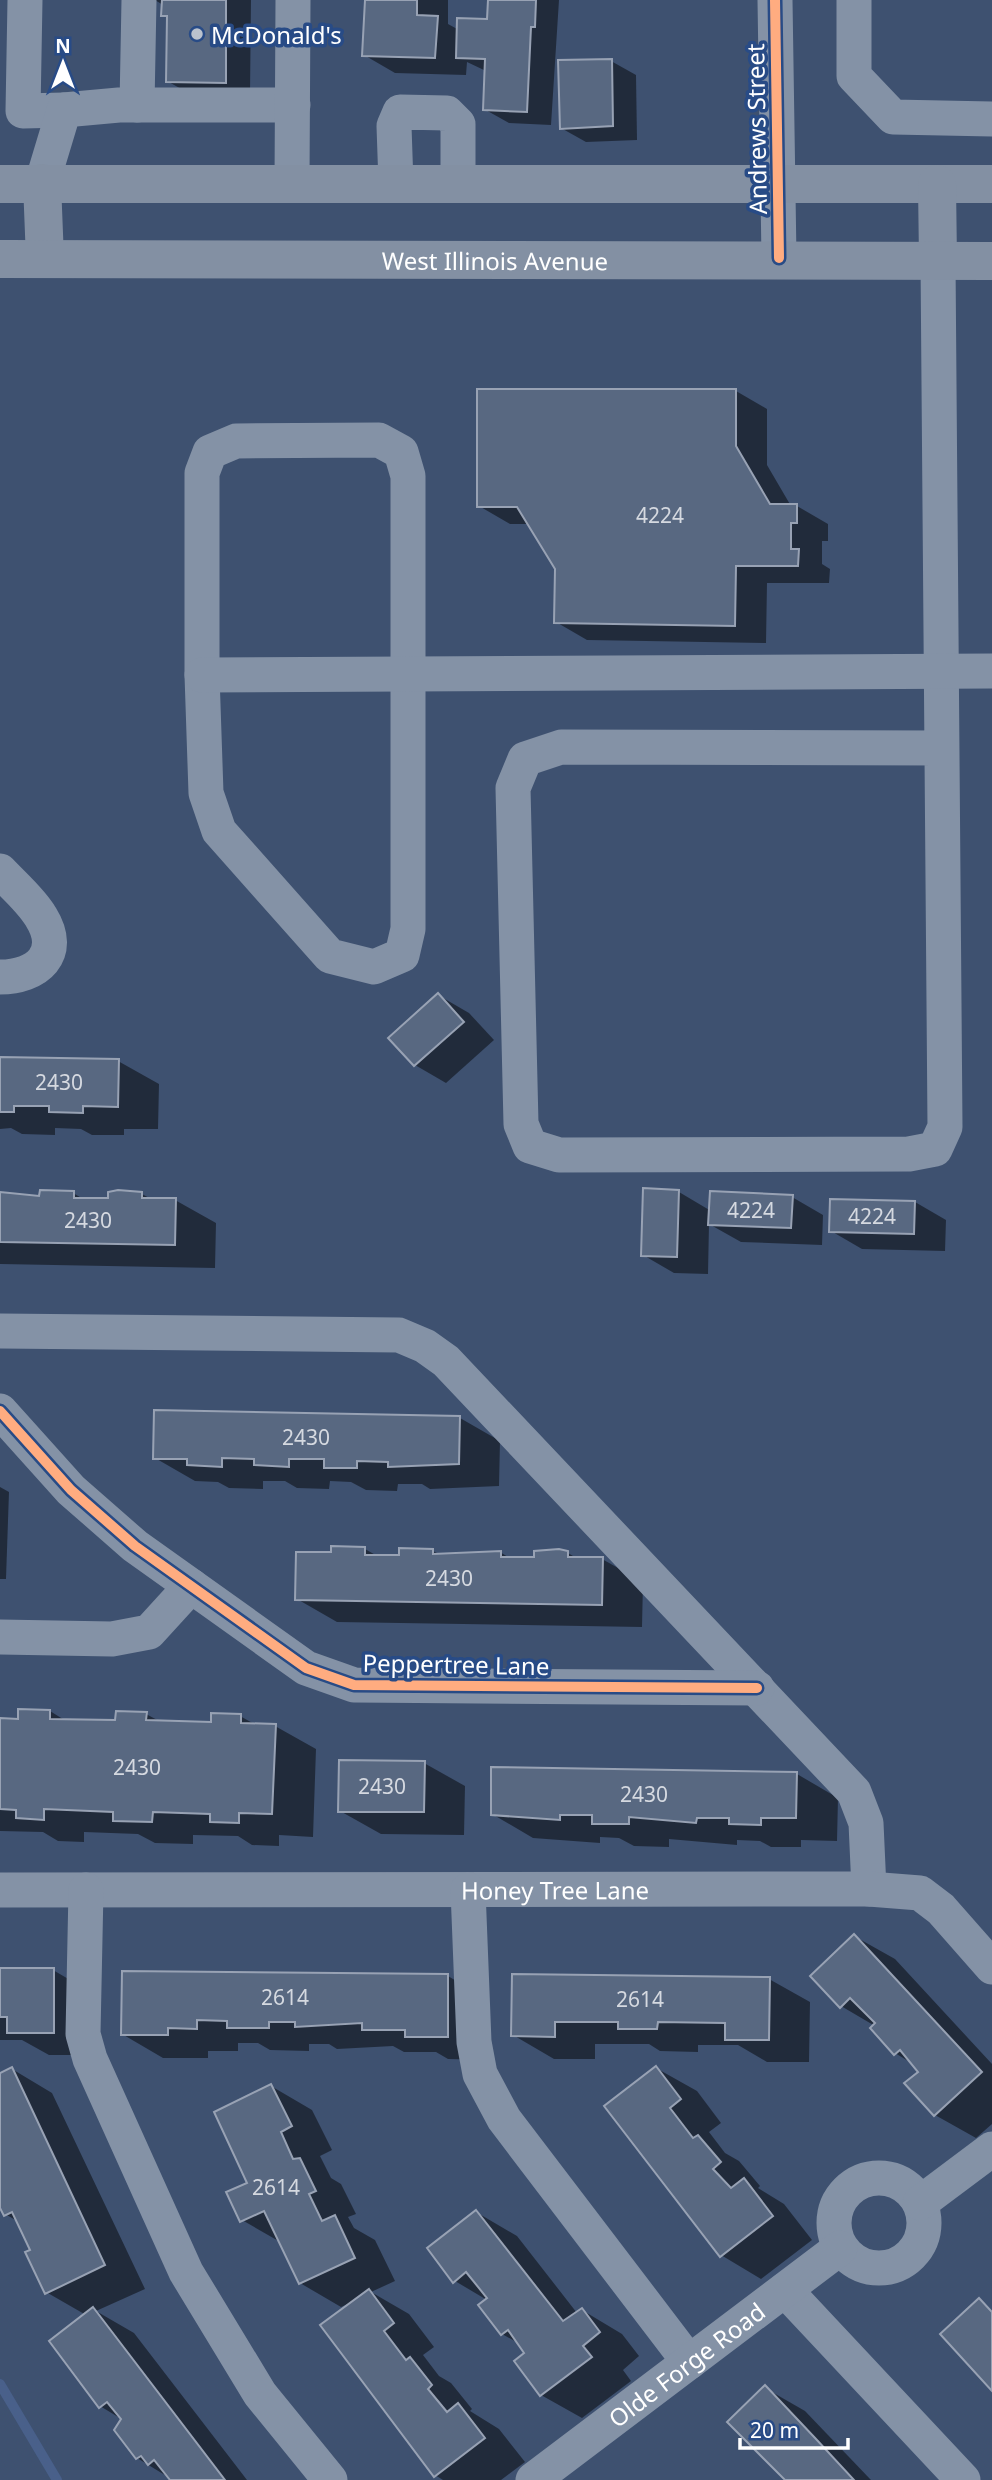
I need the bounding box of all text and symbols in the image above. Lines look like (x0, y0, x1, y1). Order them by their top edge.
place label: McDonald's (211, 18, 342, 51)
marker: McDonald's (189, 26, 205, 42)
north arrow (28, 28, 98, 98)
text: N (55, 33, 71, 59)
street label: Andrews Street (738, 43, 774, 215)
street label: West Illinois Avenue (382, 243, 608, 277)
house number: 4224 (636, 501, 684, 529)
house number: 2430 (35, 1068, 83, 1096)
house number: 4224 (727, 1196, 775, 1224)
house number: 4224 (848, 1202, 896, 1230)
house number: 2430 (64, 1206, 112, 1234)
house number: 2430 (282, 1423, 330, 1451)
house number: 2430 (425, 1564, 473, 1592)
street label: Peppertree Lane (362, 1646, 550, 1682)
house number: 2430 (113, 1753, 161, 1781)
house number: 2430 (358, 1772, 406, 1800)
house number: 2430 (620, 1780, 668, 1808)
street label: Honey Tree Lane (461, 1873, 649, 1906)
house number: 2614 (261, 1983, 309, 2011)
house number: 2614 (616, 1985, 664, 2013)
house number: 2614 (252, 2173, 300, 2201)
street label: Olde Forge Road (601, 2294, 771, 2434)
scale bar (740, 2406, 848, 2450)
text: 20 m (750, 2416, 799, 2444)

